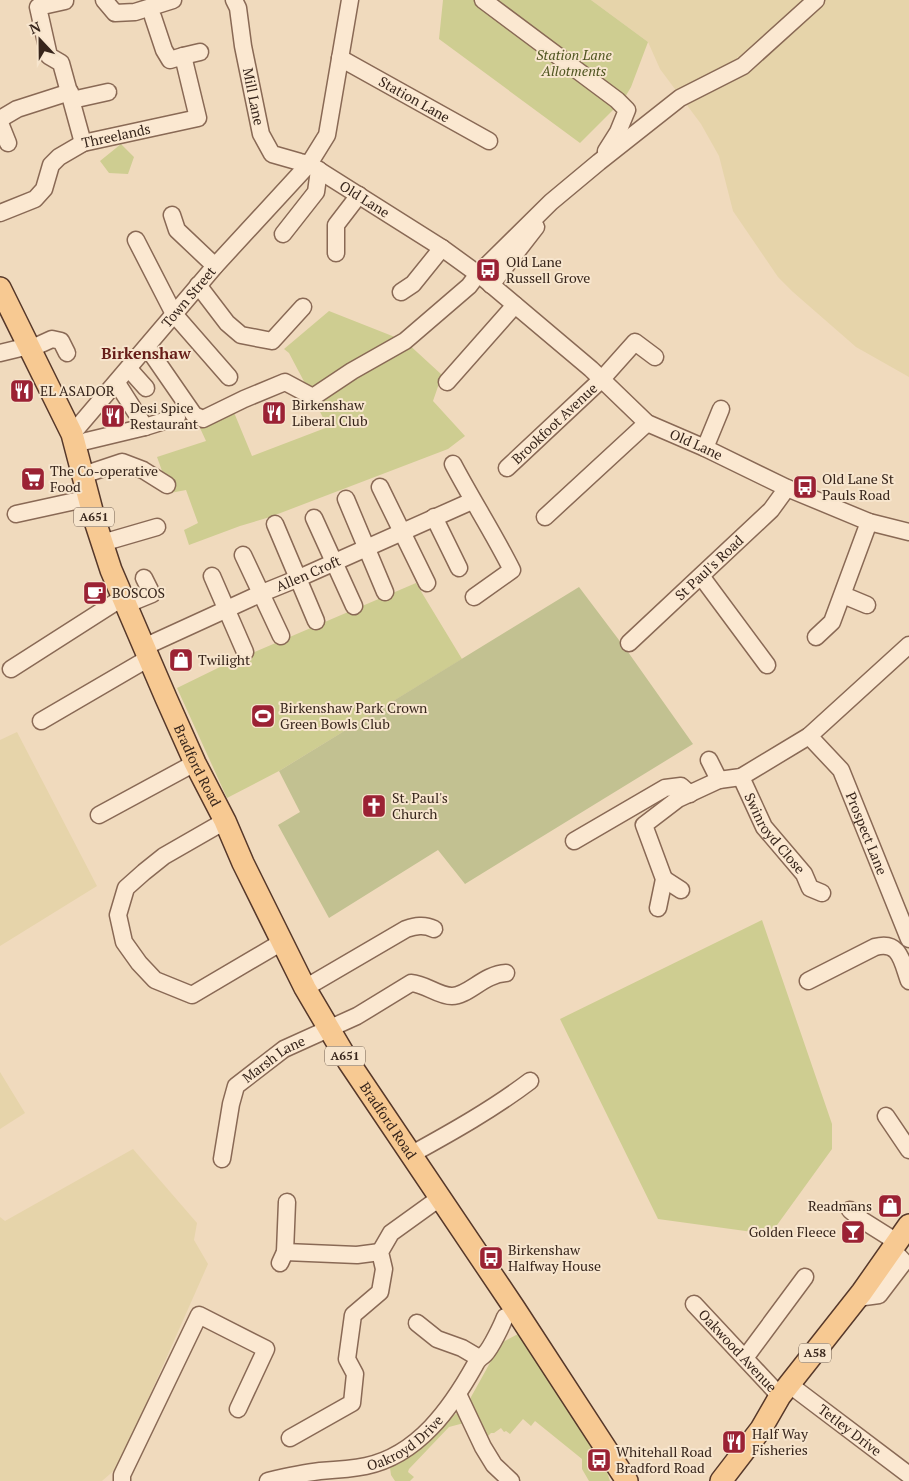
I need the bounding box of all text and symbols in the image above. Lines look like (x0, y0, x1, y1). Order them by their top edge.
north arrow (15, 15, 65, 65)
text: N (26, 17, 44, 38)
park label: Station Lane Allotments (536, 45, 612, 80)
street label: Mill Lane (239, 66, 269, 127)
street label: Station Lane (375, 71, 454, 126)
street label: Threelands (80, 119, 152, 152)
street label: Old Lane (336, 176, 394, 222)
place label: Old Lane Russell Grove (506, 252, 590, 287)
bus stop icon: Old Lane Russell Grove (475, 257, 501, 283)
street label: Town Street (157, 261, 220, 331)
district label: Birkenshaw (101, 342, 191, 364)
restaurant icon: EL ASADOR (9, 378, 35, 404)
street label: Brookfoot Avenue (507, 378, 601, 468)
place label: EL ASADOR (40, 381, 115, 400)
place label: Birkenshaw Liberal Club (292, 395, 368, 430)
place label: Desi Spice Restaurant (130, 398, 199, 433)
restaurant icon: Birkenshaw Liberal Club (261, 400, 287, 426)
restaurant icon: Desi Spice Restaurant (100, 403, 126, 429)
street label: Old Lane (667, 424, 726, 464)
place label: The Co-operative Food (50, 461, 158, 496)
supermarket icon: The Co-operative Food (20, 466, 46, 492)
place label: Old Lane St Pauls Road (822, 469, 895, 504)
bus stop icon: Old Lane St Pauls Road (792, 474, 818, 500)
road number: A651 (74, 508, 114, 526)
street label: St Paul's Road (671, 531, 747, 604)
street label: Allen Croft (273, 550, 344, 595)
cafe icon: BOSCOS (82, 580, 108, 606)
place label: BOSCOS (112, 583, 165, 602)
shop icon: Twilight (168, 647, 194, 673)
place label: Twilight (198, 650, 251, 669)
place label: Birkenshaw Park Crown Green Bowls Club (280, 698, 428, 733)
sports icon: Birkenshaw Park Crown Green Bowls Club (250, 703, 276, 729)
street label: Bradford Road (170, 721, 226, 810)
place label: St. Paul's Church (392, 788, 448, 823)
street label: Swinroyd Close (740, 789, 810, 878)
street label: Prospect Lane (842, 789, 892, 877)
church icon: St. Paul's Church (361, 793, 387, 819)
street label: Marsh Lane (238, 1031, 308, 1087)
road number: A651 (325, 1046, 365, 1066)
street label: Bradford Road (356, 1078, 421, 1163)
shop icon: Readmans (877, 1193, 903, 1219)
place label: Readmans (808, 1196, 872, 1215)
bar icon: Golden Fleece (840, 1219, 866, 1245)
place label: Golden Fleece (749, 1222, 836, 1241)
place label: Birkenshaw Halfway House (508, 1240, 601, 1275)
bus stop icon: Birkenshaw Halfway House (478, 1245, 504, 1271)
street label: Oakwood Avenue (695, 1305, 782, 1396)
road number: A58 (799, 1344, 831, 1362)
street label: Tetley Drive (814, 1400, 886, 1460)
street label: Oakroyd Drive (364, 1411, 447, 1475)
place label: Half Way Fisheries (752, 1424, 809, 1459)
restaurant icon: Half Way Fisheries (721, 1429, 747, 1455)
place label: Whitehall Road Bradford Road (616, 1442, 712, 1477)
bus stop icon: Whitehall Road Bradford Road (586, 1447, 612, 1473)

